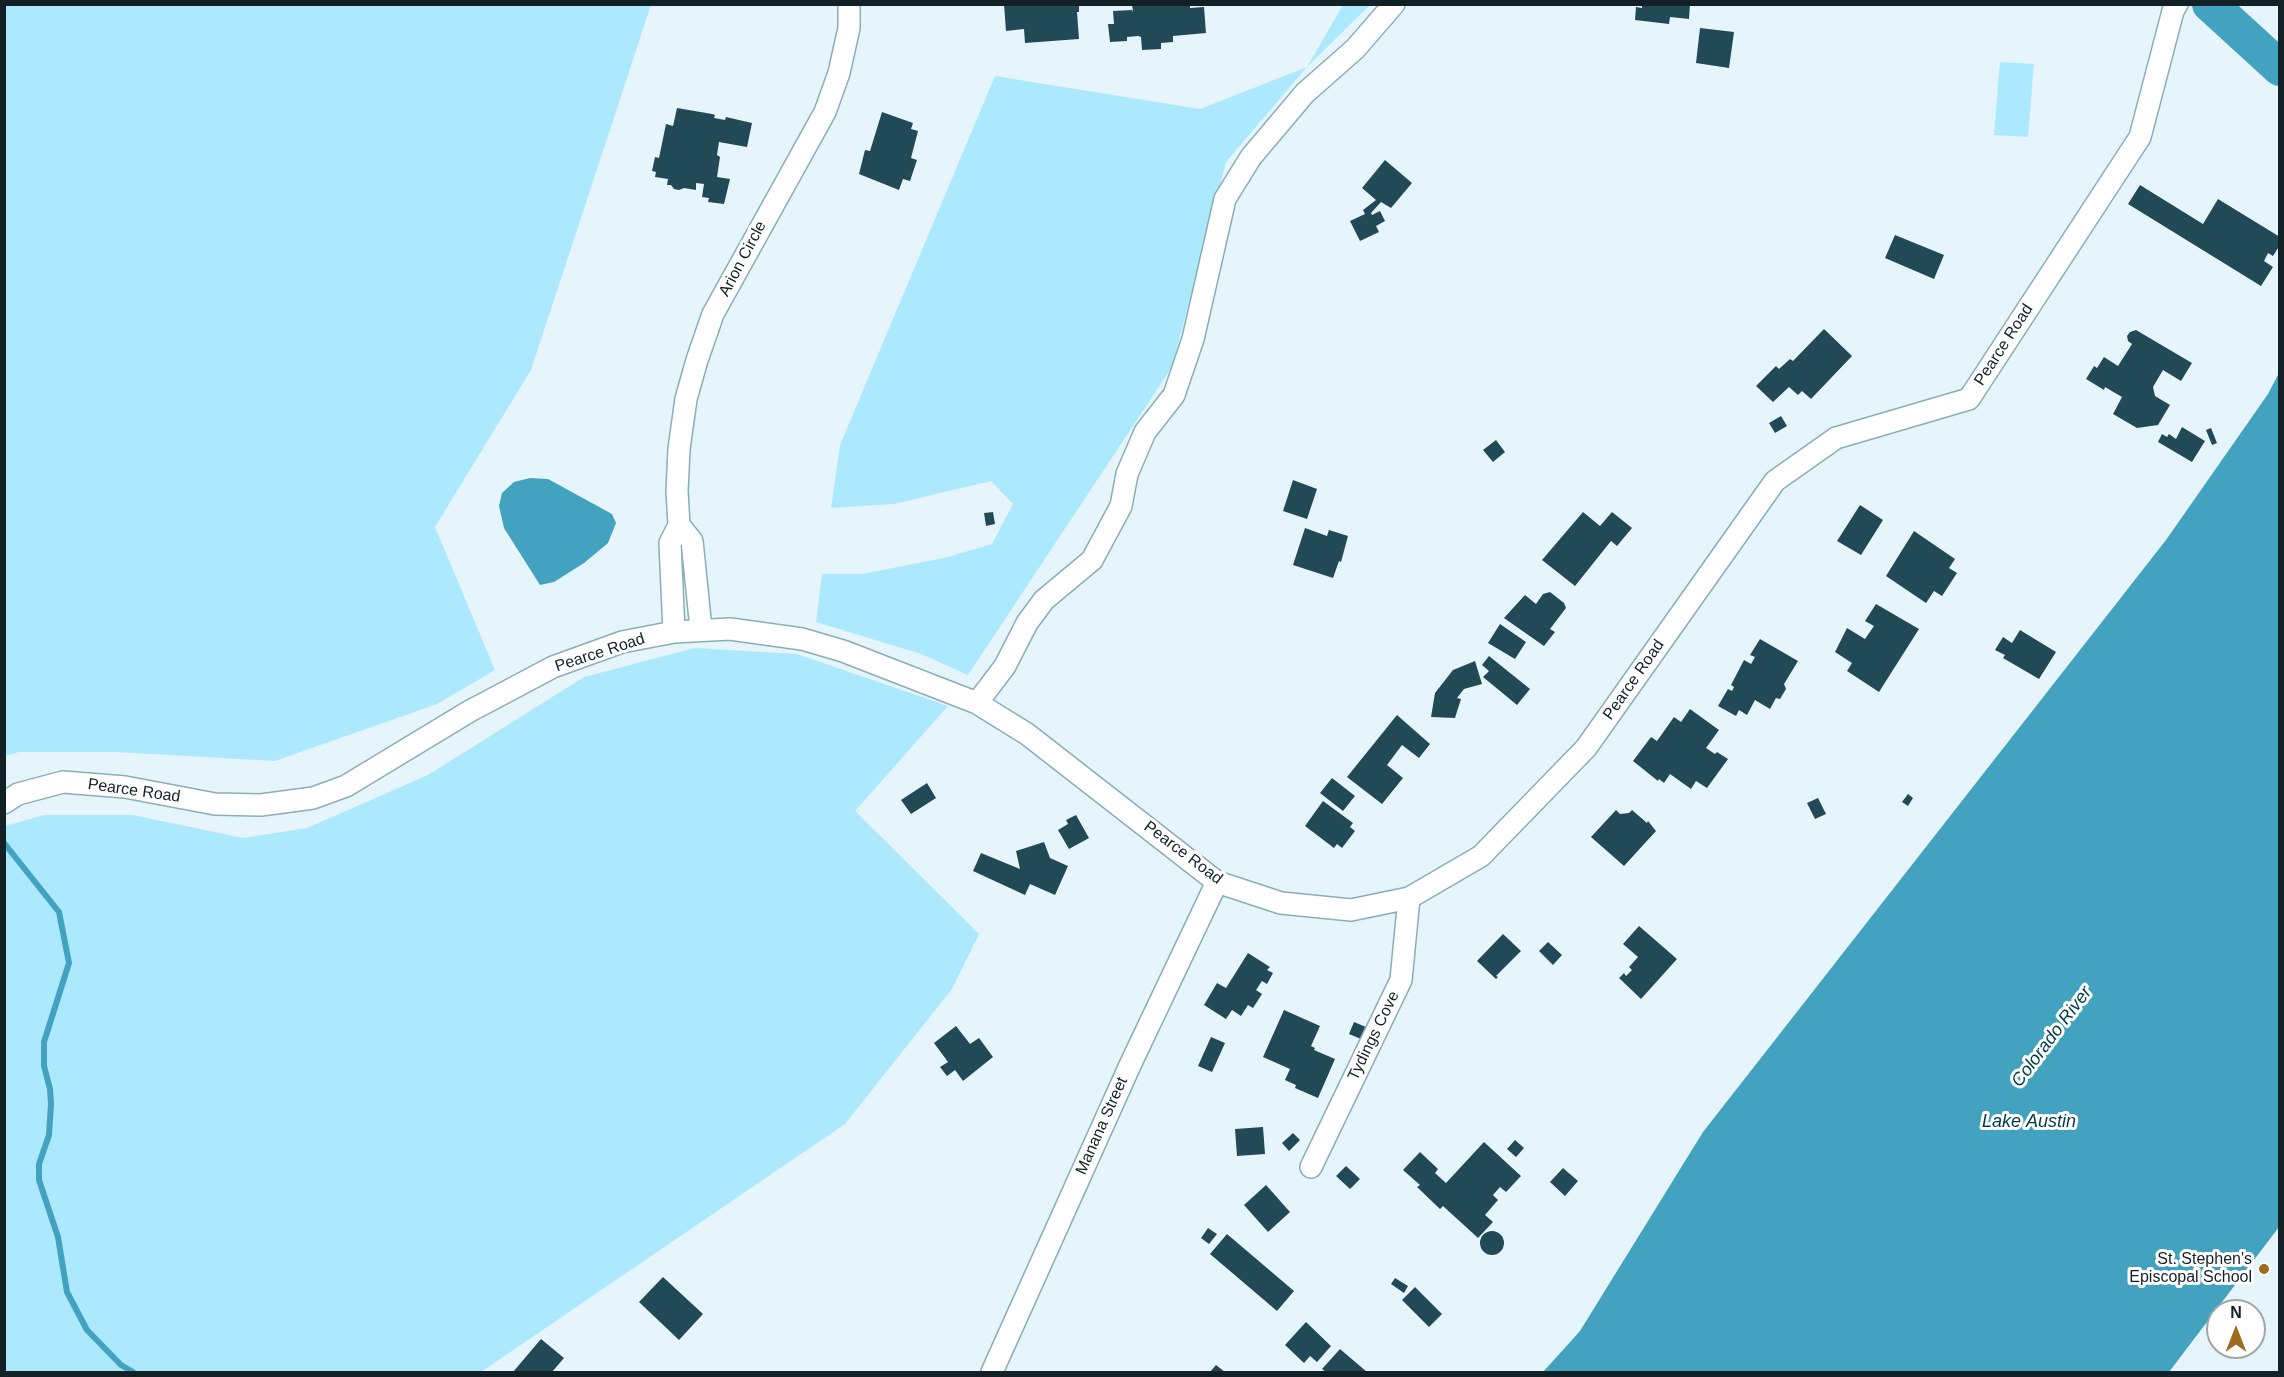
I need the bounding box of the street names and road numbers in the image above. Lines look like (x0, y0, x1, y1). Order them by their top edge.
street label: Arion Circle (715, 218, 771, 300)
street label: Pearce Road (1971, 301, 2037, 389)
street label: Pearce Road (553, 629, 647, 677)
street label: Pearce Road (1599, 636, 1669, 724)
street label: Pearce Road (86, 775, 182, 807)
street label: Pearce Road (1140, 817, 1226, 889)
street label: Tydings Cove (1344, 988, 1404, 1084)
street label: Manana Street (1072, 1074, 1132, 1178)

